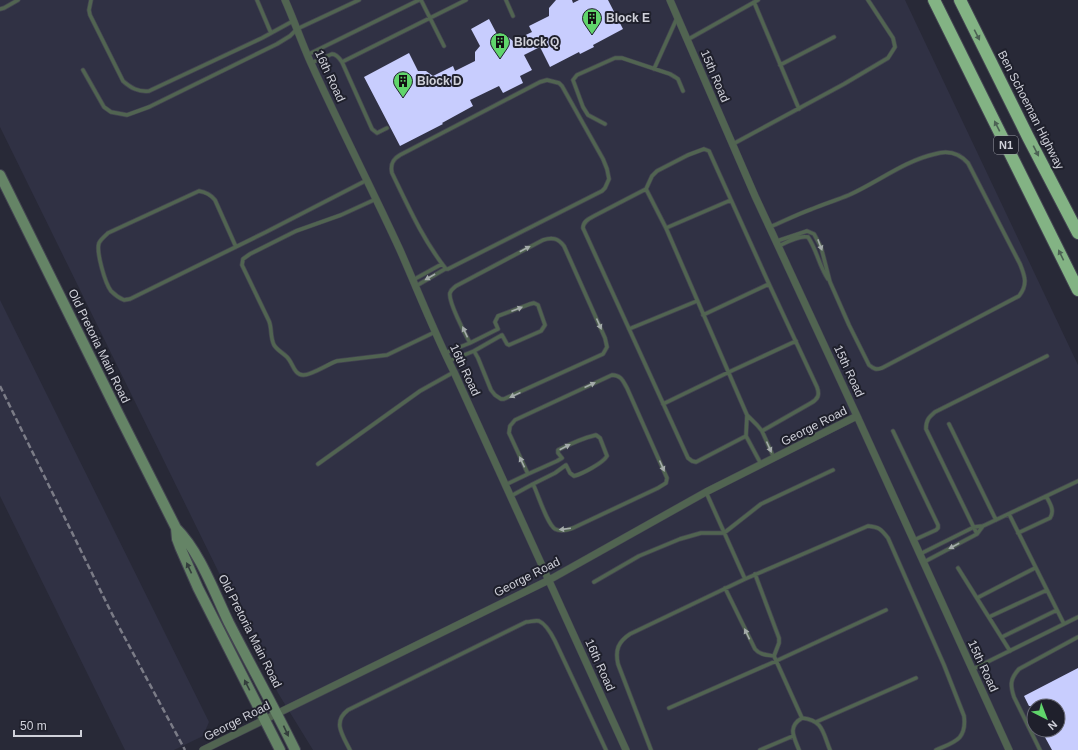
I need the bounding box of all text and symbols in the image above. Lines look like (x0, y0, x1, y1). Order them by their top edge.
building icon: Block E (581, 7, 603, 35)
place label: Block E (606, 11, 650, 25)
one-way arrow (974, 29, 980, 41)
building icon: Block Q (489, 31, 511, 59)
place label: Block Q (514, 35, 559, 49)
street label: 16th Road (312, 48, 348, 104)
street label: 15th Road (698, 48, 732, 104)
street label: Ben Schoeman Highway (995, 48, 1067, 172)
building icon: Block D (392, 70, 414, 98)
place label: Block D (417, 74, 462, 88)
one-way arrow (994, 120, 1000, 132)
road number: N1 (994, 136, 1018, 154)
one-way arrow (1032, 145, 1039, 157)
one-way arrow (817, 240, 823, 252)
one-way arrow (519, 246, 531, 253)
one-way arrow (1058, 249, 1064, 261)
one-way arrow (424, 274, 436, 281)
street label: Old Pretoria Main Road (65, 287, 133, 405)
one-way arrow (512, 305, 524, 311)
one-way arrow (596, 318, 602, 329)
one-way arrow (462, 326, 468, 338)
street label: 16th Road (447, 342, 483, 398)
street label: 15th Road (831, 343, 867, 399)
one-way arrow (585, 382, 596, 388)
one-way arrow (508, 392, 520, 398)
street label: George Road (779, 403, 849, 449)
one-way arrow (766, 442, 772, 453)
one-way arrow (559, 444, 571, 450)
one-way arrow (519, 456, 525, 467)
one-way arrow (659, 460, 665, 472)
one-way arrow (559, 526, 572, 532)
one-way arrow (949, 542, 960, 549)
street label: George Road (492, 554, 562, 600)
one-way arrow (186, 563, 192, 574)
street label: Old Pretoria Main Road (215, 572, 285, 690)
one-way arrow (744, 628, 750, 640)
street label: 16th Road (582, 637, 618, 693)
street label: 15th Road (965, 638, 1001, 694)
one-way arrow (244, 679, 250, 691)
street label: George Road (202, 698, 272, 744)
north arrow (1026, 698, 1066, 738)
scale bar (14, 712, 81, 738)
text: N (1046, 718, 1060, 733)
text: 50 m (20, 719, 47, 733)
one-way arrow (283, 726, 289, 737)

